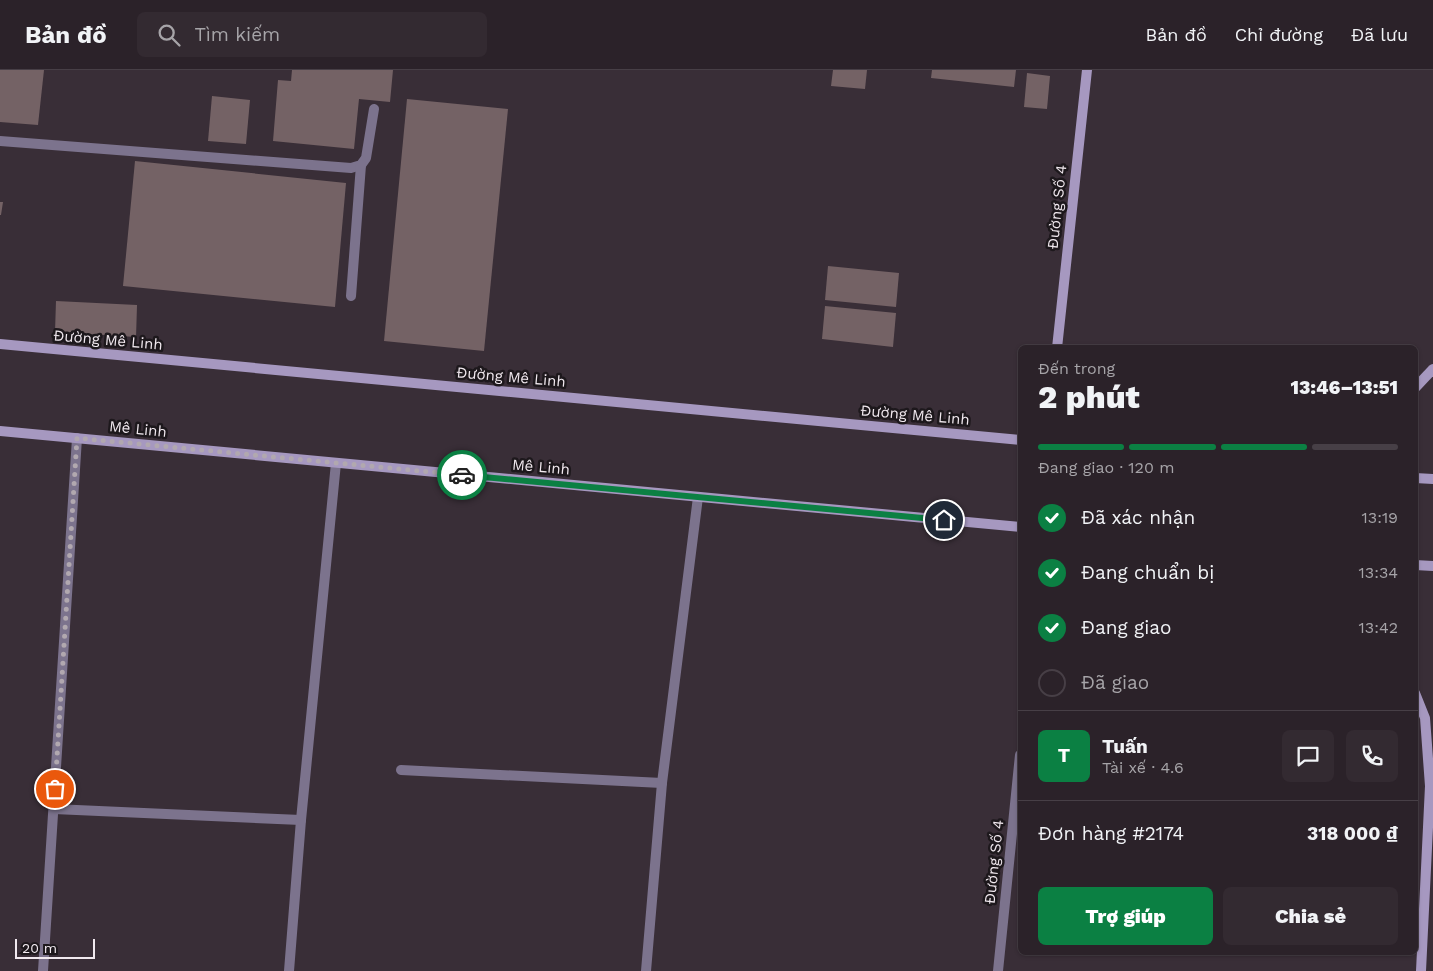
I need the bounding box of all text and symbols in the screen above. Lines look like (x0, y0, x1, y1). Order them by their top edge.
search box (137, 12, 487, 57)
text: Bản đồ (25, 21, 107, 49)
icon: search (155, 21, 183, 49)
text: Tìm kiếm (195, 23, 280, 46)
text: Bản đồ (1145, 24, 1207, 45)
text: Chỉ đường (1235, 24, 1323, 45)
text: Đã lưu (1351, 24, 1408, 45)
street label: Đường Số 4 (1044, 164, 1070, 250)
street label: Đường Mê Linh (53, 326, 163, 354)
text: Đến trong (1038, 359, 1115, 378)
street label: Đường Mê Linh (456, 363, 566, 391)
text: 13:46–13:51 (1290, 376, 1398, 399)
text: 2 phút (1038, 378, 1140, 416)
street label: Đường Mê Linh (860, 401, 970, 429)
street label: Mê Linh (108, 417, 168, 441)
courier (437, 450, 487, 500)
street label: Mê Linh (511, 456, 571, 478)
text: Đang giao · 120 m (1038, 458, 1175, 477)
icon: car (448, 461, 476, 489)
pin (923, 499, 965, 541)
icon: check (1038, 504, 1066, 532)
icon: home (930, 506, 958, 534)
text: Đã xác nhận (1081, 506, 1195, 529)
text: 13:19 (1362, 508, 1398, 527)
icon: check (1038, 559, 1066, 587)
text: Đang chuẩn bị (1081, 561, 1214, 584)
text: 13:34 (1359, 563, 1398, 582)
icon: check (1038, 614, 1066, 642)
text: Đang giao (1081, 616, 1171, 639)
text: 13:42 (1359, 618, 1398, 637)
text: Đã giao (1081, 671, 1149, 694)
button: chat (1282, 730, 1334, 782)
button: phone (1346, 730, 1398, 782)
text: Tuấn (1102, 735, 1148, 758)
text: T (1058, 744, 1070, 767)
text: Tài xế · 4.6 (1102, 758, 1184, 777)
pin (34, 768, 76, 810)
icon: bag (41, 775, 69, 803)
street label: Đường Số 4 (981, 819, 1007, 905)
text: Đơn hàng #2174 (1038, 822, 1184, 845)
text: 318 000 ₫ (1307, 822, 1398, 845)
button: Trợ giúp (1038, 887, 1213, 945)
button: Chia sẻ (1223, 887, 1398, 945)
scale bar (15, 936, 95, 959)
text: 20 m (22, 940, 57, 956)

